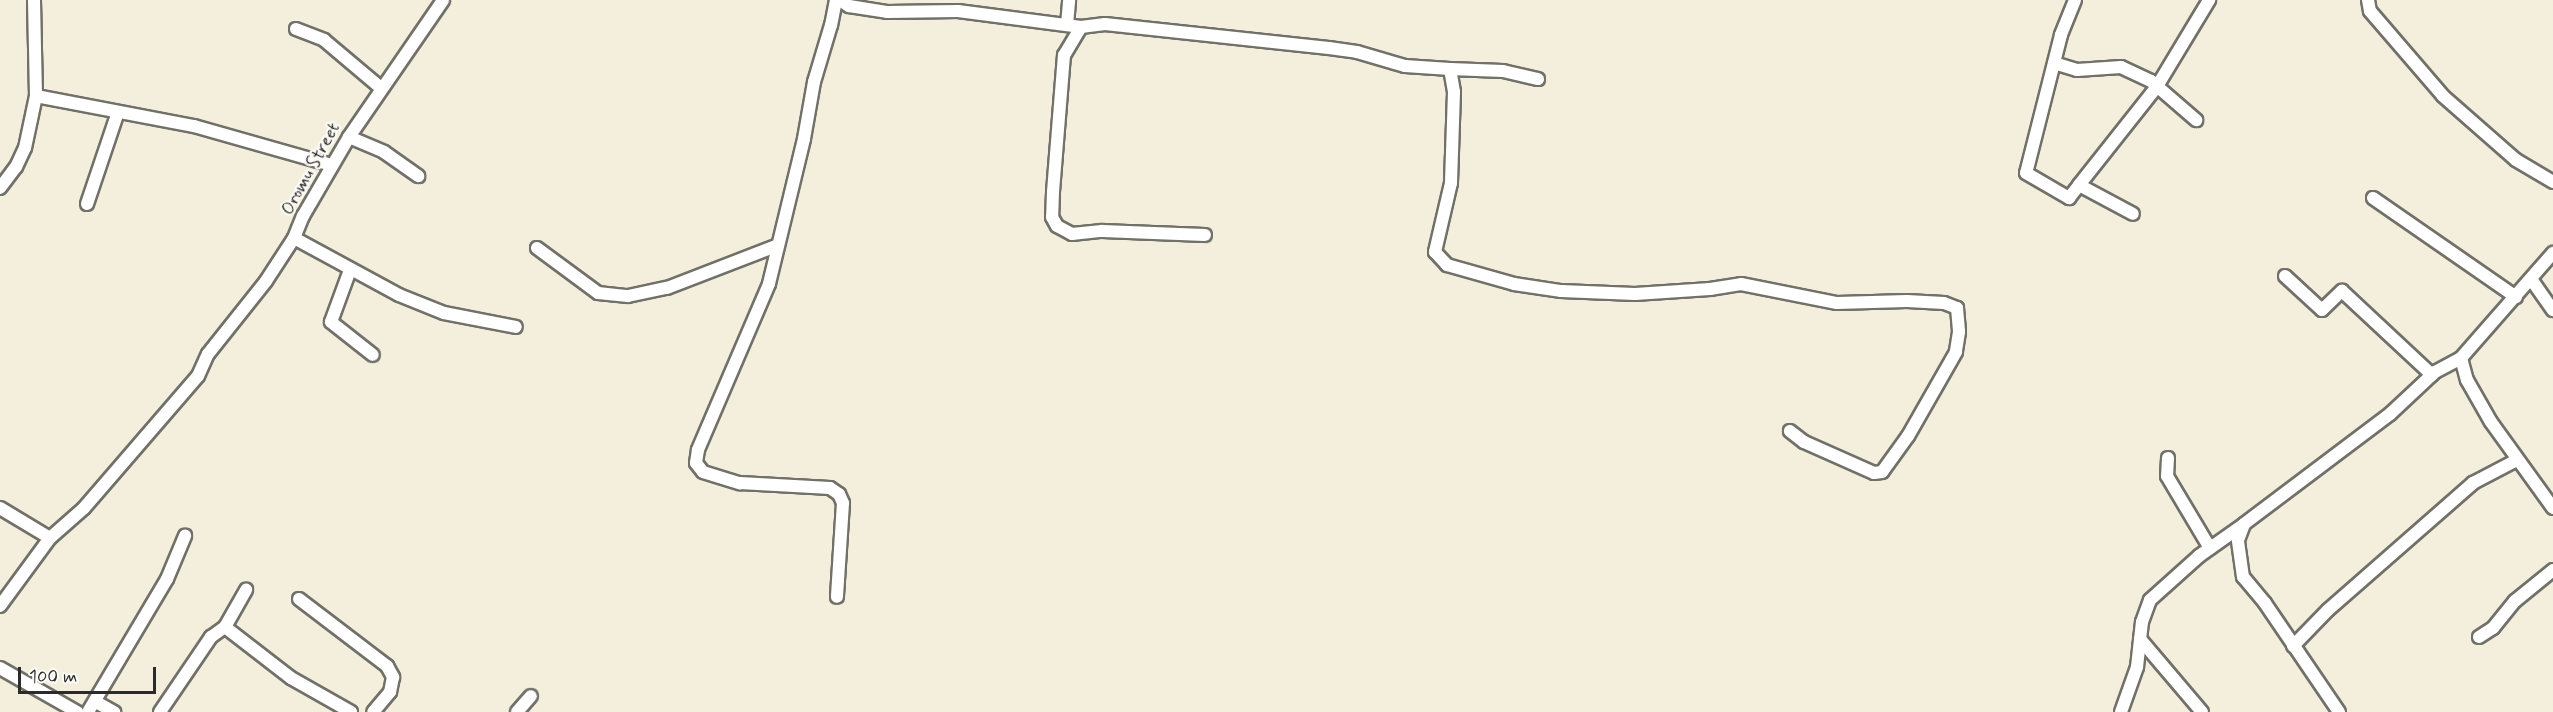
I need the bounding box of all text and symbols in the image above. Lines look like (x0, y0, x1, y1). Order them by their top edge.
street label: Oromu Street (276, 118, 346, 220)
scale bar (21, 655, 159, 693)
text: 100 m (29, 665, 77, 689)

